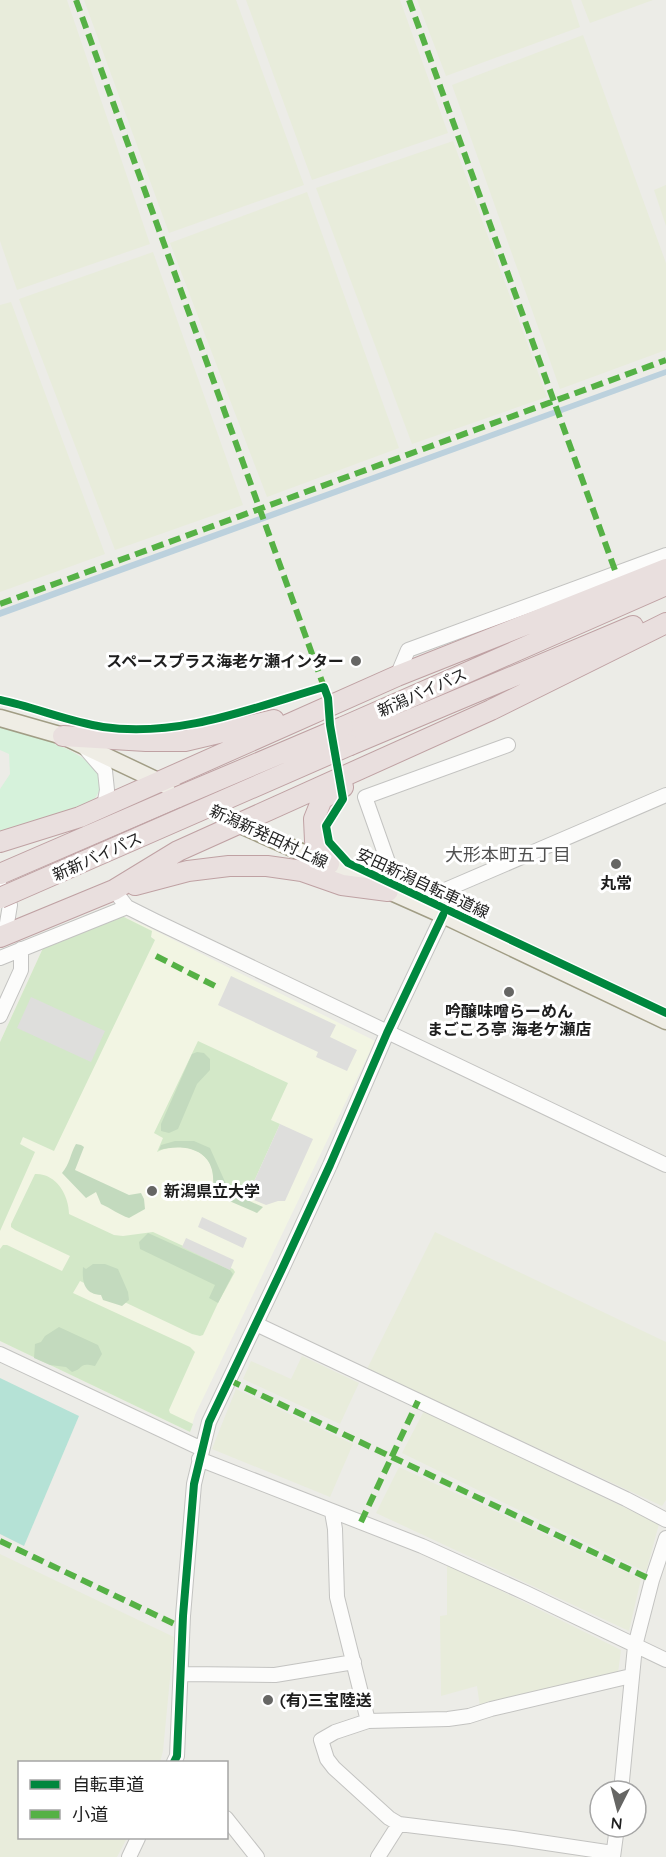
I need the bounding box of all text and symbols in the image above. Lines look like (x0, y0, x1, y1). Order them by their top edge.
place label: スペースプラス海老ケ瀬インター (106, 651, 344, 671)
marker: スペースプラス海老ケ瀬インター (349, 654, 363, 668)
street label: 新潟バイパス (374, 663, 470, 721)
street label: 新潟新発田村上線 (207, 800, 331, 872)
street label: 新新バイパス (49, 827, 145, 885)
district label: 大形本町五丁目 (445, 843, 571, 866)
street label: 安田新潟自転車道線 (354, 844, 492, 922)
marker: 丸常 (609, 857, 623, 871)
place label: 丸常 (600, 873, 632, 893)
marker: 吟醸味噌らーめん まごころ亭 海老ケ瀬店 (502, 985, 516, 999)
place label: 吟醸味噌らーめん まごころ亭 海老ケ瀬店 (427, 1001, 591, 1039)
place label: 新潟県立大学 (164, 1181, 260, 1201)
marker: 新潟県立大学 (145, 1184, 159, 1198)
place label: (有)三宝陸送 (280, 1690, 371, 1710)
marker: (有)三宝陸送 (261, 1693, 275, 1707)
legend (18, 1761, 228, 1839)
text: 自転車道 (72, 1773, 144, 1796)
north arrow (588, 1779, 648, 1839)
text: 小道 (72, 1803, 108, 1826)
text: N (610, 1813, 623, 1834)

